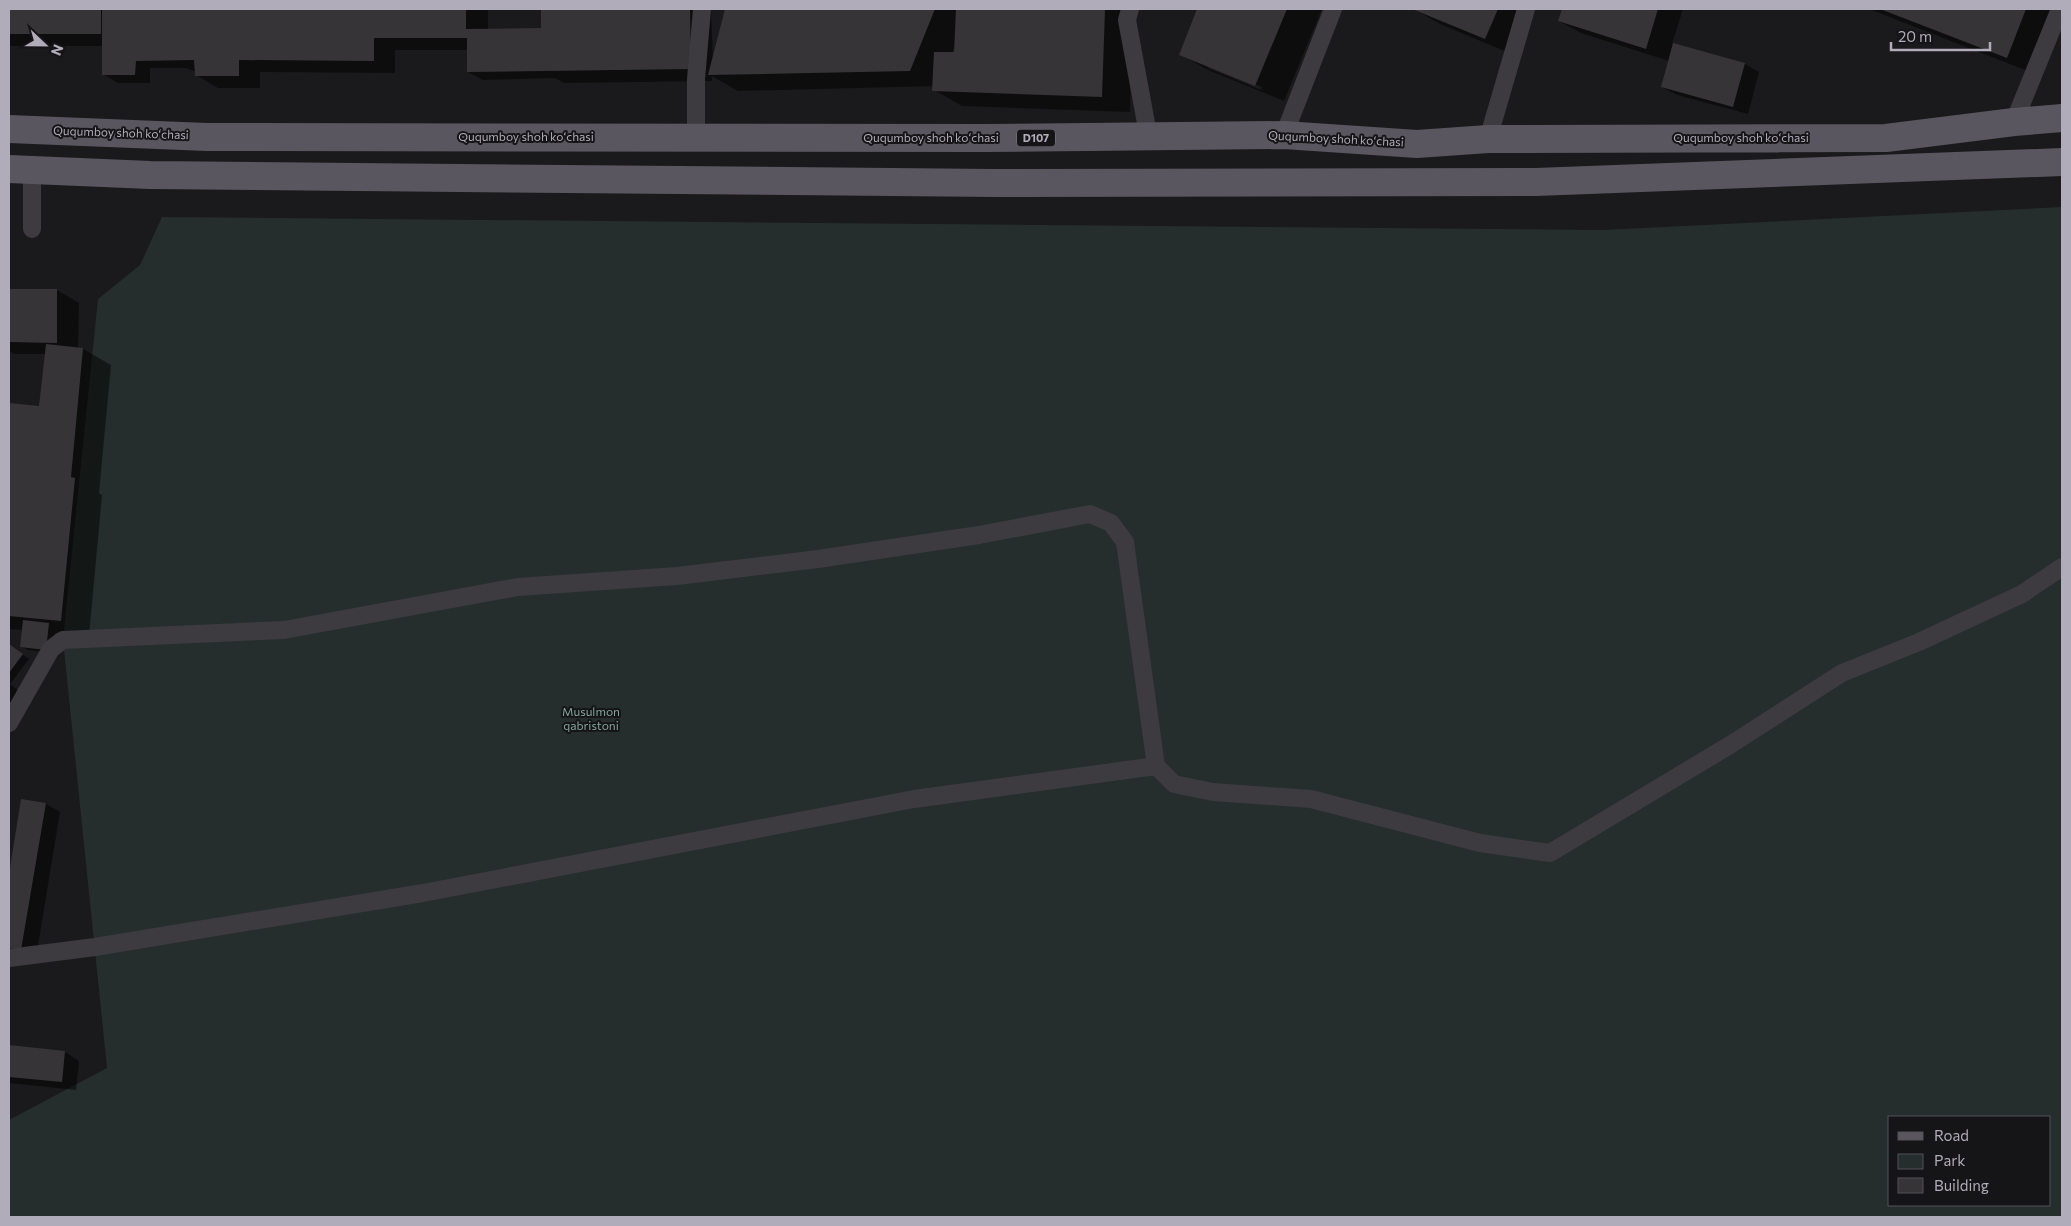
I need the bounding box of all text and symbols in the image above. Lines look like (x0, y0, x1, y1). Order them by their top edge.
north arrow (20, 20, 70, 70)
scale bar (1891, 20, 1990, 52)
text: 20 m (1898, 27, 1932, 45)
text: N (48, 42, 67, 58)
street label: Ququmboy shoh koʻchasi (53, 123, 189, 141)
street label: Ququmboy shoh koʻchasi (1268, 127, 1404, 149)
street label: Ququmboy shoh koʻchasi (458, 129, 594, 143)
street label: Ququmboy shoh koʻchasi (863, 130, 999, 144)
road number: D107 (1017, 130, 1055, 146)
street label: Ququmboy shoh koʻchasi (1673, 130, 1809, 144)
park label: Musulmon qabristoni (562, 704, 620, 732)
legend (1888, 1116, 2051, 1206)
text: Road (1934, 1126, 1969, 1144)
text: Park (1934, 1151, 1965, 1169)
text: Building (1934, 1176, 1989, 1194)

